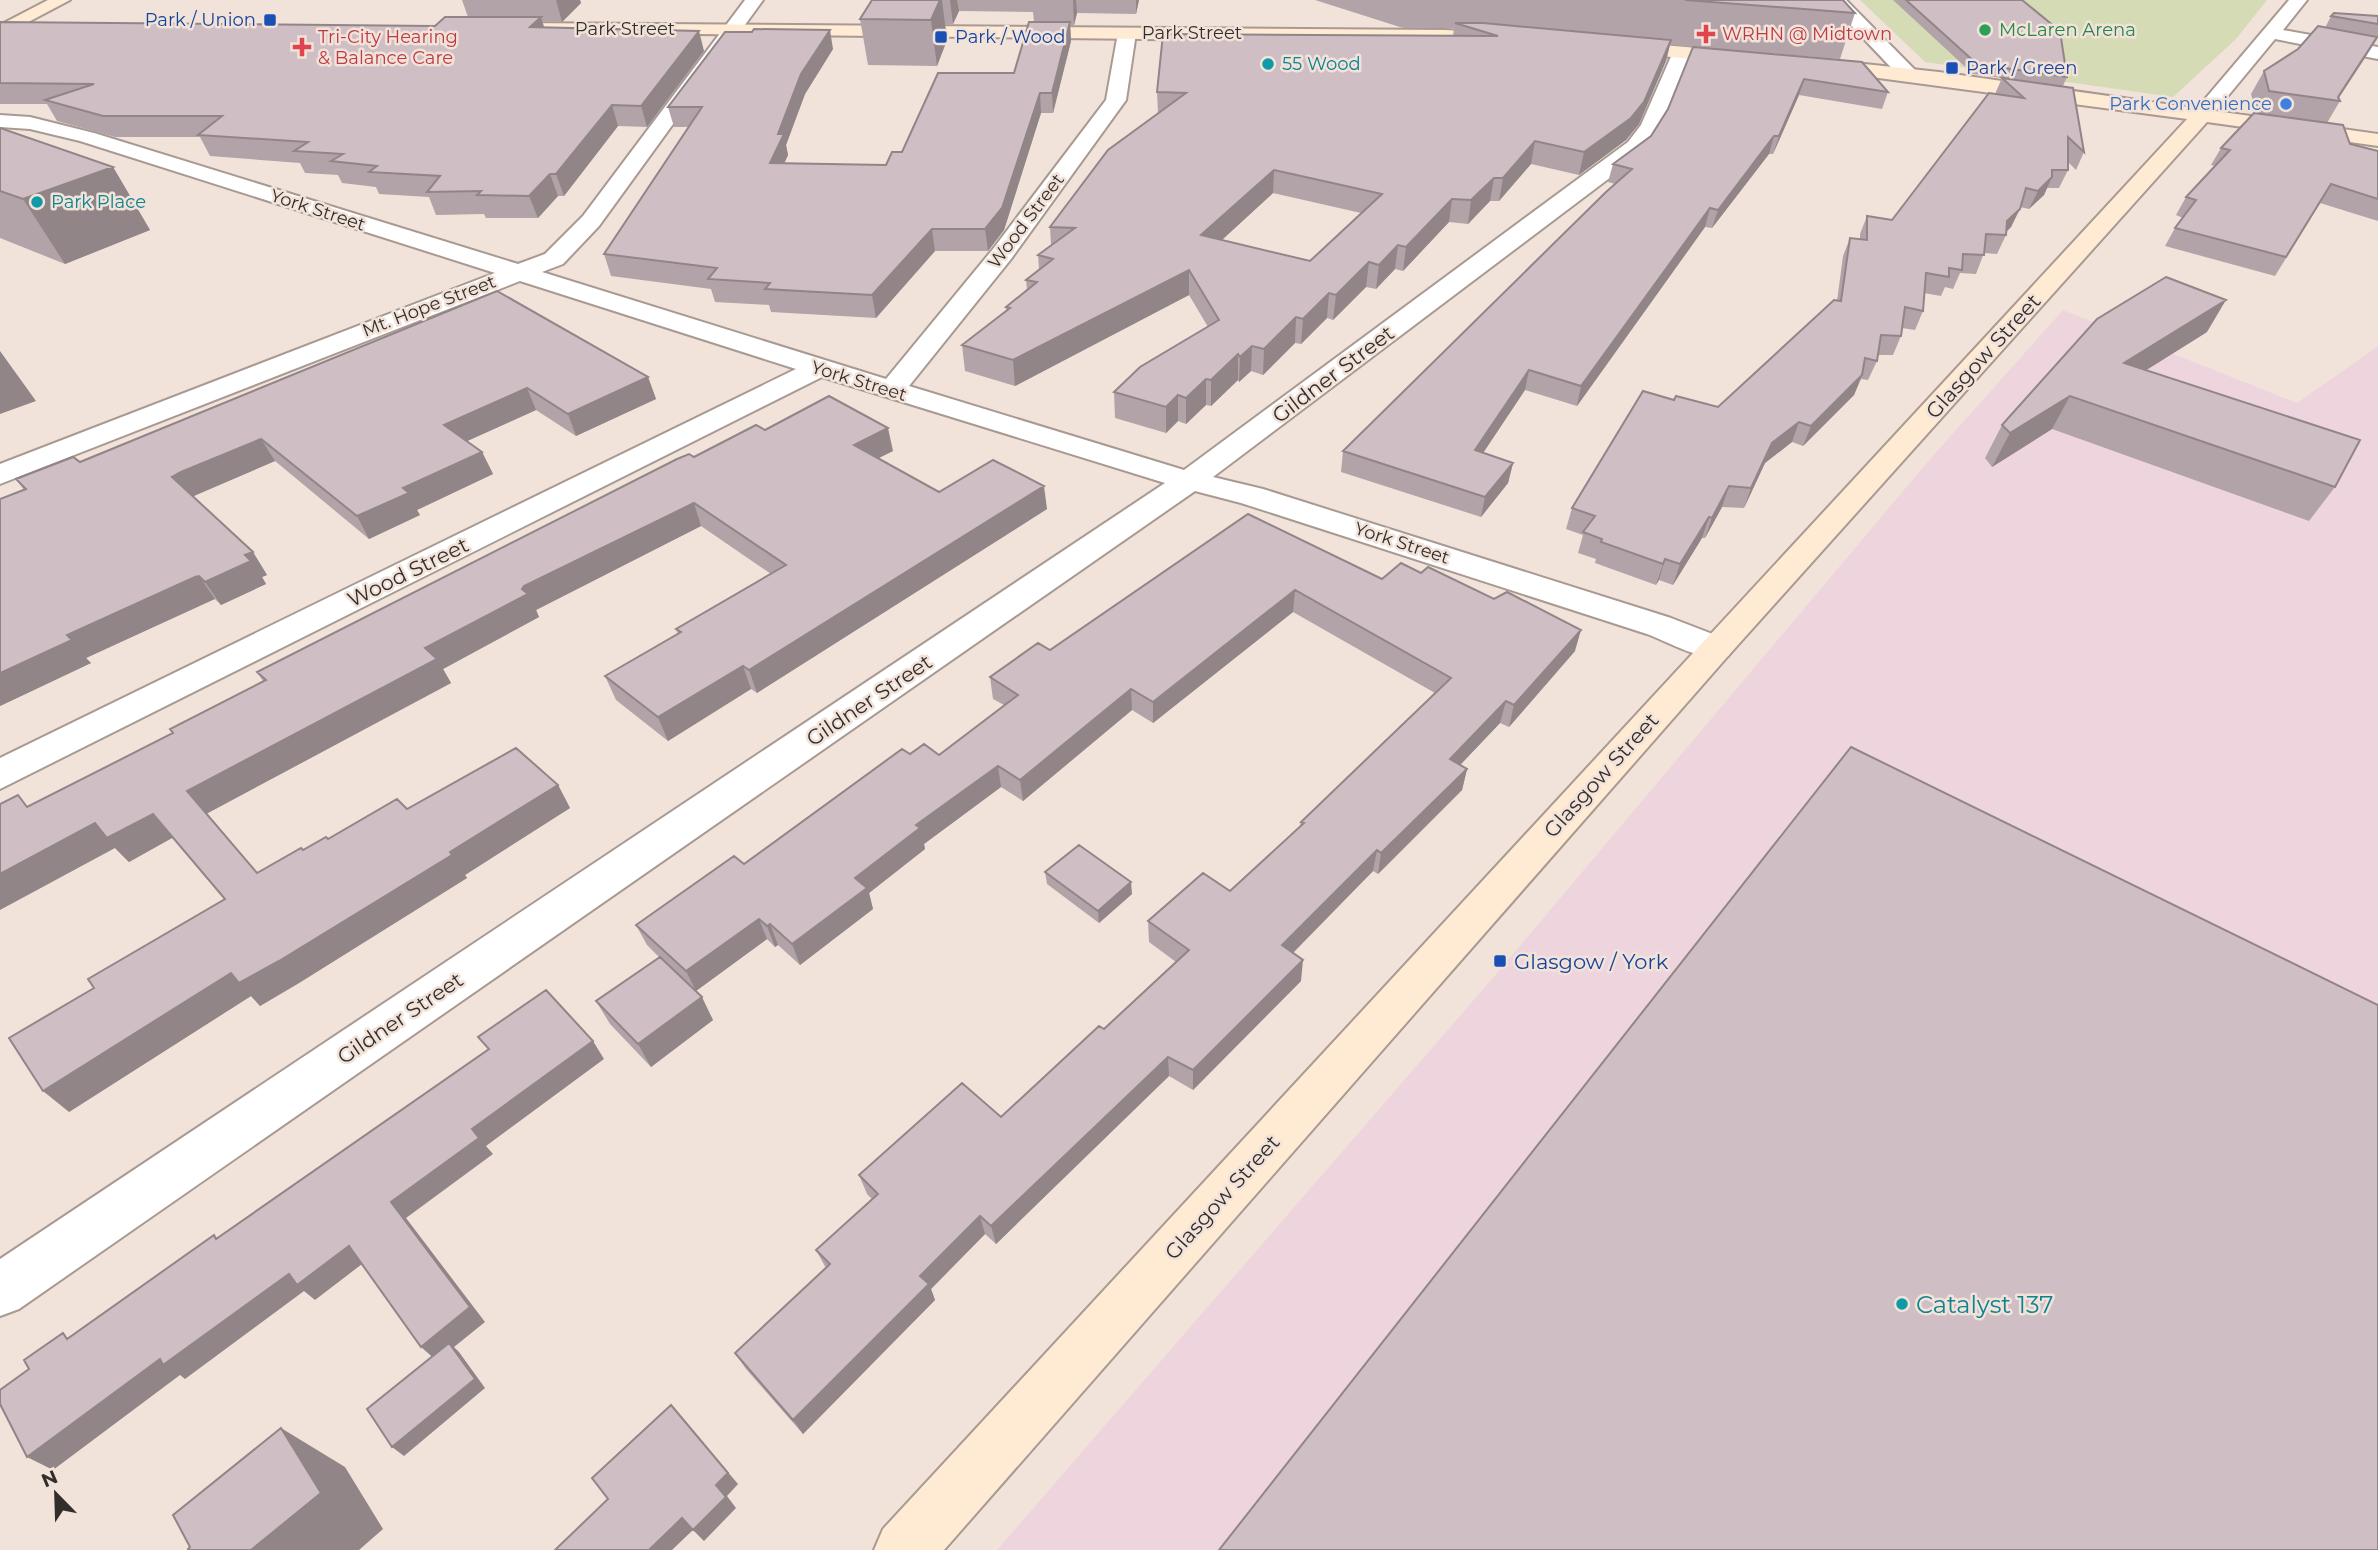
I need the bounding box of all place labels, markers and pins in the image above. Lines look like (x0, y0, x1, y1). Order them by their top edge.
place label: Park / Union (145, 9, 256, 31)
marker: Park / Union (262, 12, 278, 28)
place label: McLaren Arena (1999, 19, 2136, 41)
marker: McLaren Arena (1977, 22, 1993, 38)
place label: WRHN @ Midtown (1722, 23, 1892, 45)
marker: WRHN @ Midtown (1696, 24, 1716, 44)
place label: Tri-City Hearing & Balance Care (318, 26, 458, 69)
place label: Park / Wood (955, 26, 1065, 48)
marker: Park / Wood (933, 29, 949, 45)
marker: Tri-City Hearing & Balance Care (292, 37, 312, 57)
place label: 55 Wood (1282, 53, 1361, 75)
marker: 55 Wood (1260, 56, 1276, 72)
place label: Park / Green (1966, 57, 2077, 79)
marker: Park / Green (1944, 60, 1960, 76)
place label: Park Convenience (2109, 93, 2272, 115)
marker: Park Convenience (2278, 96, 2294, 112)
place label: Park Place (51, 191, 146, 213)
marker: Park Place (29, 194, 45, 210)
place label: Glasgow / York (1514, 949, 1669, 974)
marker: Glasgow / York (1492, 953, 1508, 969)
place label: Catalyst 137 (1916, 1290, 2053, 1319)
marker: Catalyst 137 (1894, 1296, 1910, 1312)

